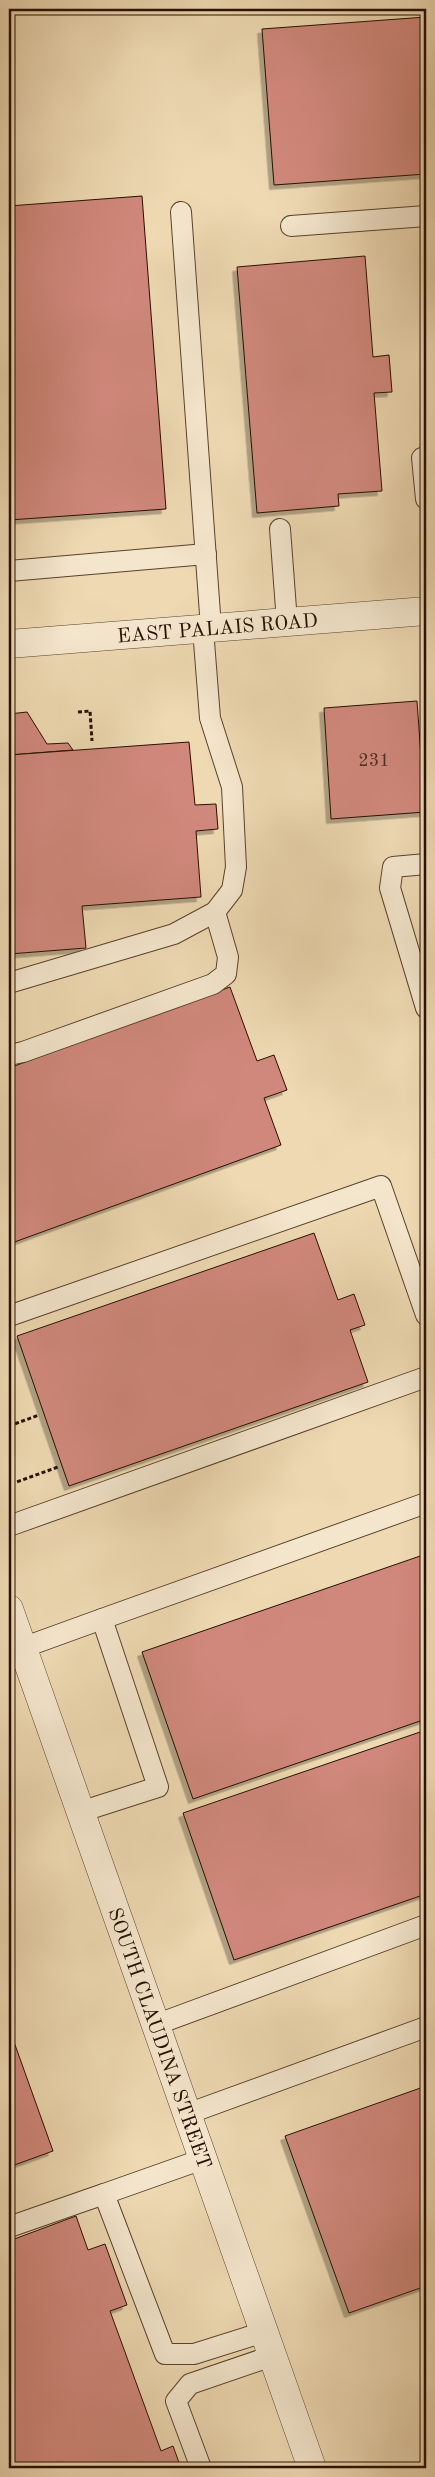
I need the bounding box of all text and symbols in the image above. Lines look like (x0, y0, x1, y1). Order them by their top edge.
street label: EAST PALAIS ROAD (116, 612, 319, 647)
house number: 231 (358, 752, 390, 770)
street label: SOUTH CLAUDINA STREET (103, 1906, 214, 2172)

